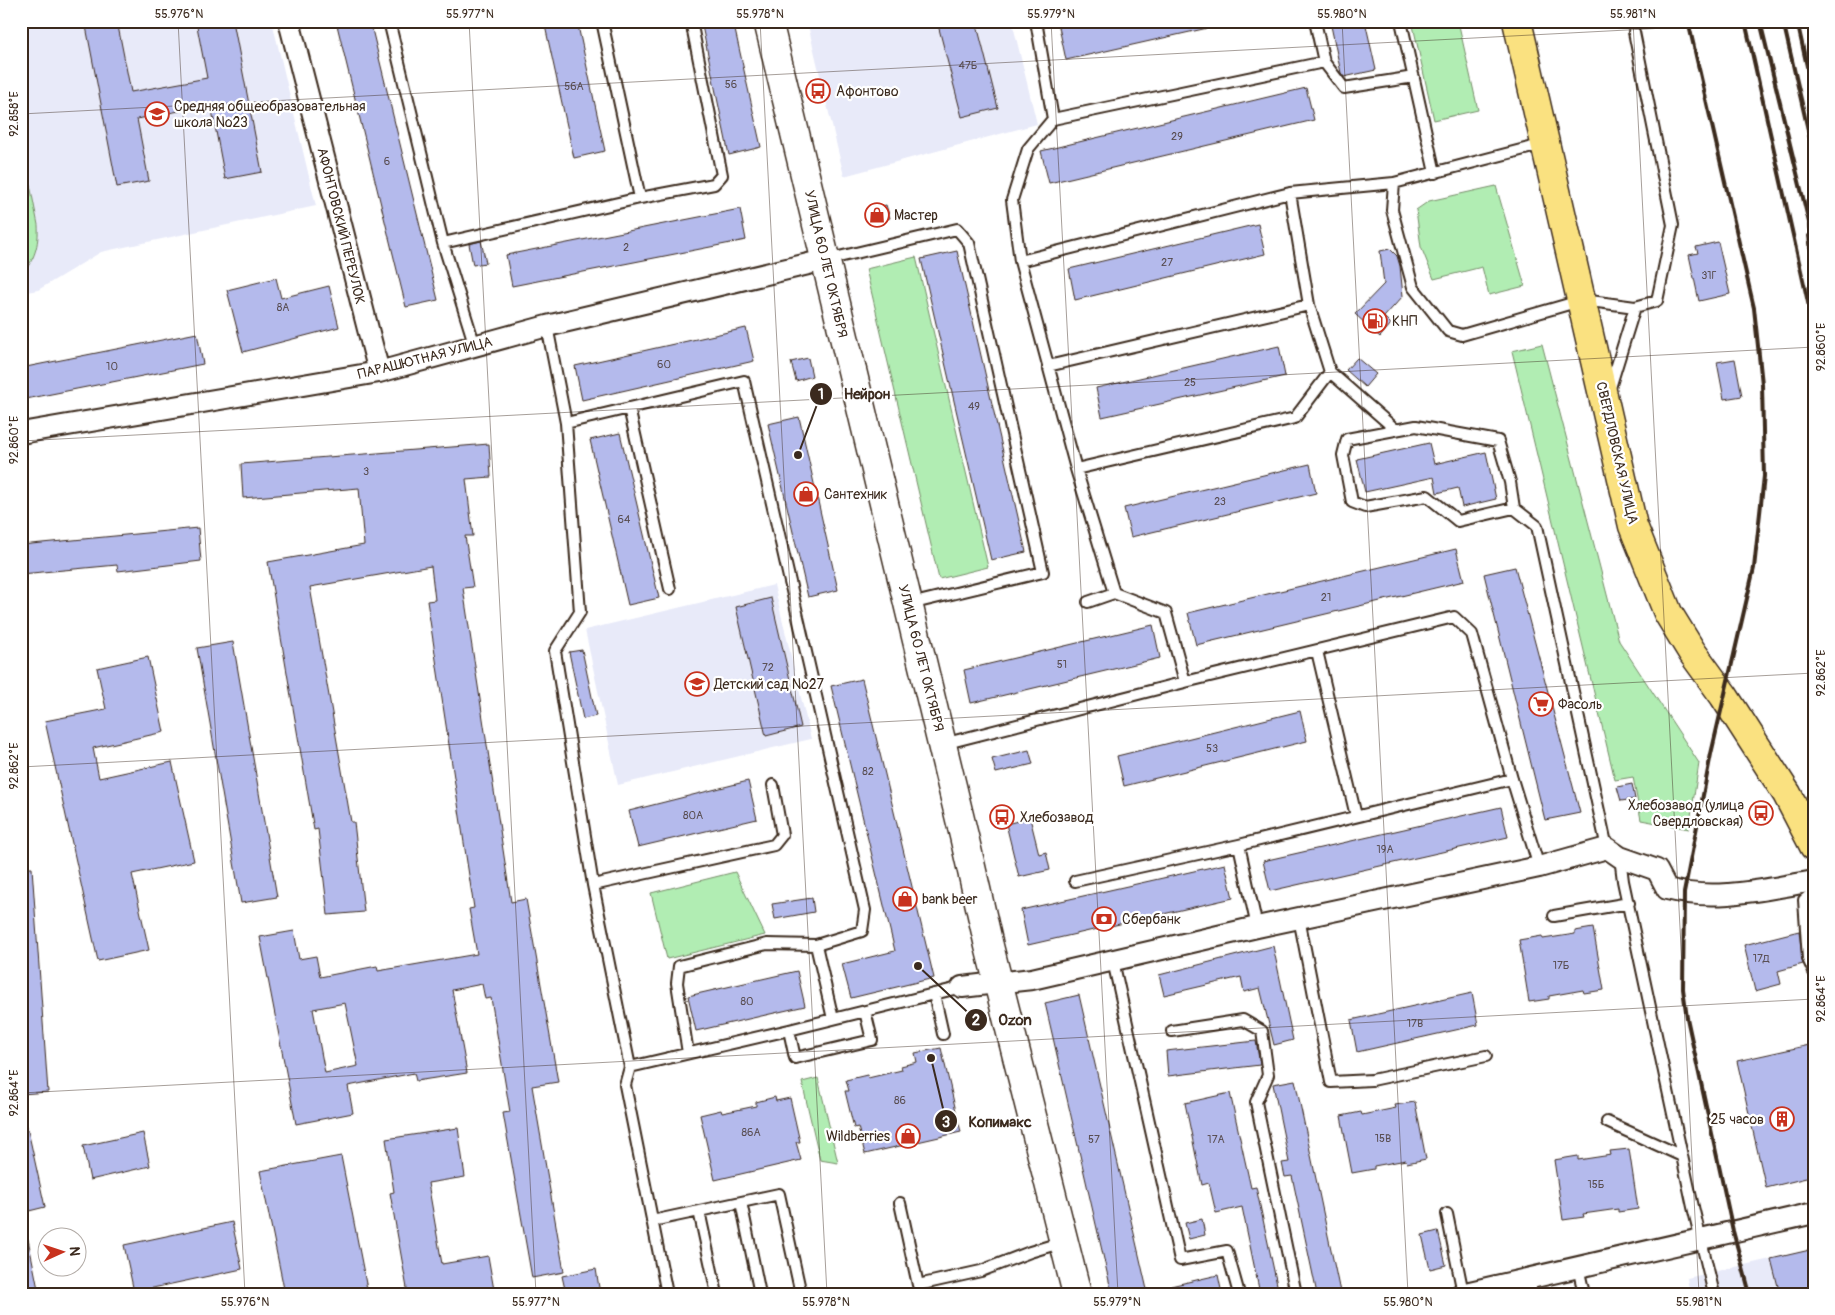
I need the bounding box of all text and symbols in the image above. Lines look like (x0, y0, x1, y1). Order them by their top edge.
text: 55.976°N (155, 7, 203, 22)
text: 55.977°N (446, 7, 494, 22)
text: 55.978°N (736, 7, 784, 22)
text: 55.979°N (1027, 7, 1075, 22)
text: 55.980°N (1317, 7, 1367, 22)
text: 55.981°N (1610, 7, 1656, 22)
house number: 47Б (959, 59, 977, 72)
house number: 56 (725, 78, 737, 91)
bus stop icon: Афонтово (805, 78, 831, 104)
house number: 56А (564, 80, 584, 93)
place label: Афонтово (836, 83, 899, 100)
text: 92.858°E (7, 91, 22, 137)
place label: Средняя общеобразовательная школа №23 (174, 98, 366, 131)
school or university icon: Средняя общеобразовательная школа №23 (144, 101, 170, 127)
house number: 29 (1171, 130, 1183, 143)
street label: АФОНТОВСКИЙ ПЕРЕУЛОК (313, 146, 369, 306)
house number: 6 (384, 155, 390, 168)
street label: УЛИЦА 60 ЛЕТ ОКТЯБРЯ (801, 189, 851, 339)
shop icon: Мастер (864, 202, 890, 228)
place label: Мастер (894, 207, 938, 224)
house number: 2 (623, 241, 629, 254)
house number: 27 (1161, 256, 1173, 269)
house number: 31Г (1701, 269, 1717, 282)
house number: 8А (277, 301, 289, 314)
fuel station icon: КНП (1362, 308, 1388, 334)
place label: КНП (1392, 313, 1417, 330)
text: 92.860°E (1814, 323, 1829, 371)
street label: ПАРАШЮТНАЯ УЛИЦА (356, 333, 494, 383)
house number: 60 (657, 358, 671, 371)
house number: 10 (106, 360, 118, 373)
house number: 25 (1184, 376, 1196, 389)
callout: Нейрон (808, 379, 900, 409)
street label: СВЕРДЛОВСКАЯ УЛИЦА (1592, 380, 1642, 526)
text: 1 (818, 385, 824, 404)
text: Нейрон (844, 385, 891, 404)
house number: 49 (968, 400, 980, 413)
text: 92.860°E (7, 416, 22, 464)
house number: 3 (363, 465, 369, 478)
shop icon: Сантехник (793, 481, 819, 507)
place label: Сантехник (824, 486, 888, 503)
house number: 23 (1214, 495, 1226, 508)
house number: 64 (618, 513, 631, 526)
street label: УЛИЦА 60 ЛЕТ ОКТЯБРЯ (895, 583, 947, 733)
house number: 21 (1321, 591, 1331, 604)
text: 92.862°E (1814, 650, 1829, 696)
house number: 51 (1057, 658, 1067, 671)
house number: 72 (762, 661, 774, 674)
school or university icon: Детский сад №27 (684, 671, 710, 697)
place label: Детский сад №27 (713, 676, 825, 693)
supermarket icon: Фасоль (1528, 691, 1554, 717)
place label: Фасоль (1558, 696, 1602, 713)
house number: 53 (1206, 742, 1218, 755)
text: 92.862°E (7, 743, 22, 789)
house number: 82 (862, 765, 874, 778)
place label: Хлебозавод (улица Свердловская) (1628, 797, 1744, 830)
bus stop icon: Хлебозавод (улица Свердловская) (1748, 800, 1774, 826)
bus stop icon: Хлебозавод (989, 804, 1015, 830)
house number: 80А (683, 809, 703, 822)
place label: Хлебозавод (1020, 809, 1094, 826)
house number: 19А (1376, 843, 1394, 856)
shop icon: bank beer (892, 886, 918, 912)
place label: bank beer (922, 891, 977, 908)
bank icon: Сбербанк (1091, 906, 1117, 932)
place label: Сбербанк (1122, 911, 1181, 928)
house number: 17Д (1753, 952, 1770, 965)
house number: 17Б (1553, 959, 1569, 972)
text: 92.864°E (1814, 975, 1829, 1023)
house number: 80 (740, 995, 754, 1008)
callout: Ozon (963, 1005, 1042, 1035)
text: 2 (972, 1011, 980, 1030)
text: Ozon (998, 1011, 1032, 1030)
house number: 17В (1407, 1017, 1423, 1030)
text: 92.864°E (7, 1069, 22, 1117)
house number: 86 (894, 1094, 906, 1107)
callout: Копимакс (933, 1106, 1041, 1136)
building icon: 25 часов (1769, 1106, 1795, 1132)
place label: 25 часов (1710, 1111, 1764, 1128)
text: 3 (942, 1113, 950, 1132)
text: Копимакс (968, 1113, 1032, 1132)
shop icon: Wildberries (895, 1123, 921, 1149)
house number: 86А (741, 1126, 761, 1139)
place label: Wildberries (826, 1128, 891, 1145)
house number: 15В (1375, 1132, 1391, 1145)
house number: 57 (1088, 1133, 1100, 1146)
house number: 17А (1207, 1133, 1225, 1146)
house number: 15Б (1588, 1178, 1604, 1191)
north arrow (38, 1228, 88, 1278)
text: N (66, 1246, 83, 1257)
text: 55.976°N (221, 1295, 269, 1310)
text: 55.977°N (512, 1295, 560, 1310)
text: 55.978°N (802, 1295, 850, 1310)
text: 55.979°N (1093, 1295, 1141, 1310)
text: 55.980°N (1383, 1295, 1433, 1310)
text: 55.981°N (1676, 1295, 1722, 1310)

